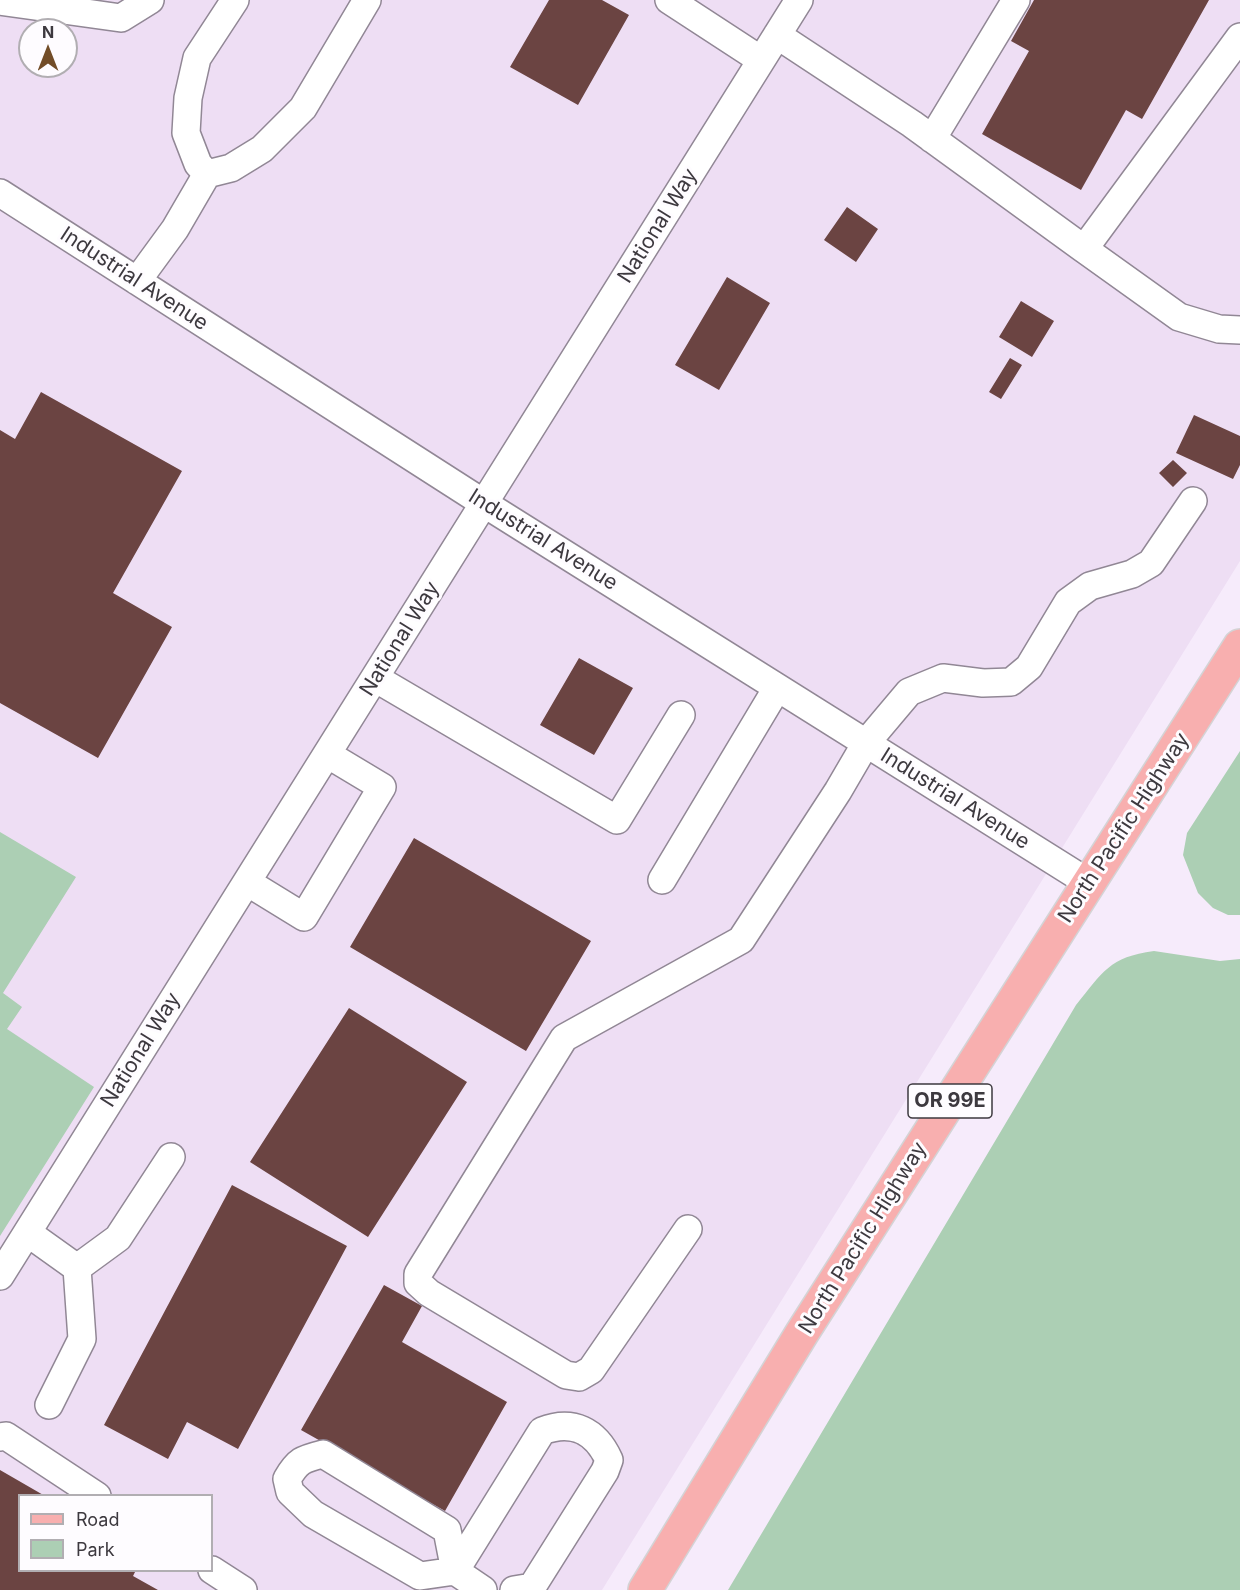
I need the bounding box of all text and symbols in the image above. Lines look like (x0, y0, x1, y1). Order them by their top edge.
north arrow (18, 18, 78, 78)
text: N (42, 22, 54, 42)
street label: National Way (613, 164, 703, 288)
street label: Industrial Avenue (55, 222, 213, 336)
street label: Industrial Avenue (464, 484, 622, 596)
street label: National Way (355, 577, 445, 701)
street label: North Pacific Highway (1053, 728, 1195, 928)
street label: Industrial Avenue (876, 743, 1034, 855)
street label: National Way (96, 988, 186, 1112)
road number: OR 99E (908, 1084, 992, 1118)
street label: North Pacific Highway (794, 1137, 932, 1339)
legend (18, 1494, 213, 1572)
text: Road (76, 1509, 119, 1530)
text: Park (76, 1539, 115, 1560)

